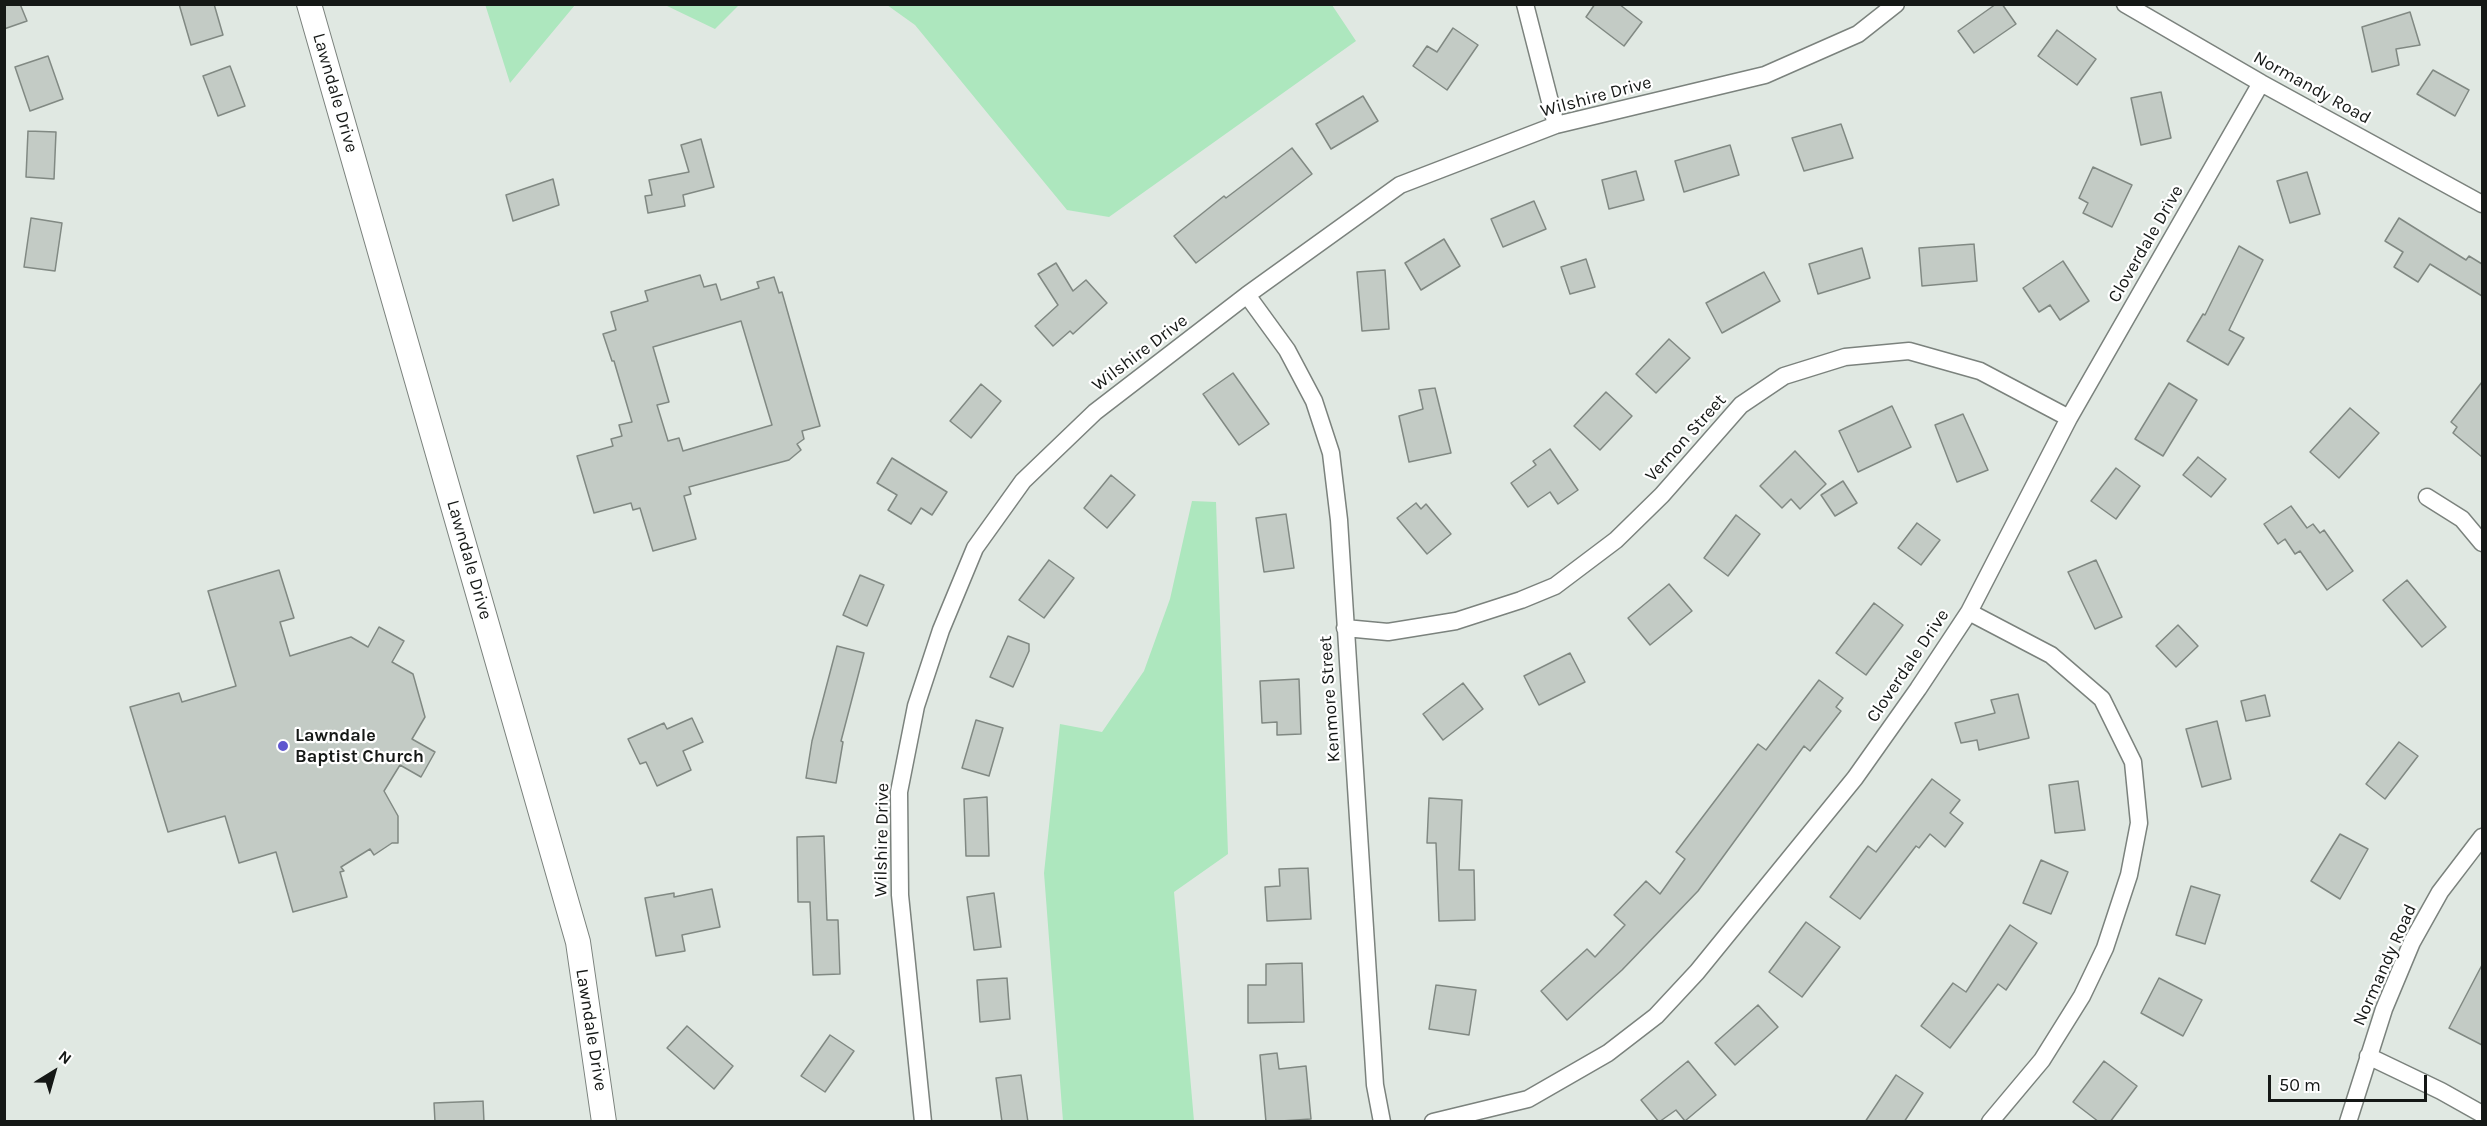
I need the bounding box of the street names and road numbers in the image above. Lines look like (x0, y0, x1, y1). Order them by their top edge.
street label: Lawndale Drive (308, 31, 362, 155)
street label: Normandy Road (2249, 47, 2375, 129)
street label: Wilshire Drive (1538, 72, 1654, 122)
street label: Cloverdale Drive (2104, 181, 2188, 307)
street label: Wilshire Drive (1088, 310, 1192, 396)
street label: Vernon Street (1641, 390, 1731, 486)
street label: Lawndale Drive (442, 498, 496, 622)
street label: Cloverdale Drive (1862, 605, 1954, 727)
street label: Kenmore Street (1315, 635, 1345, 763)
street label: Wilshire Drive (870, 783, 894, 897)
street label: Normandy Road (2348, 901, 2422, 1029)
street label: Lawndale Drive (571, 967, 611, 1093)

